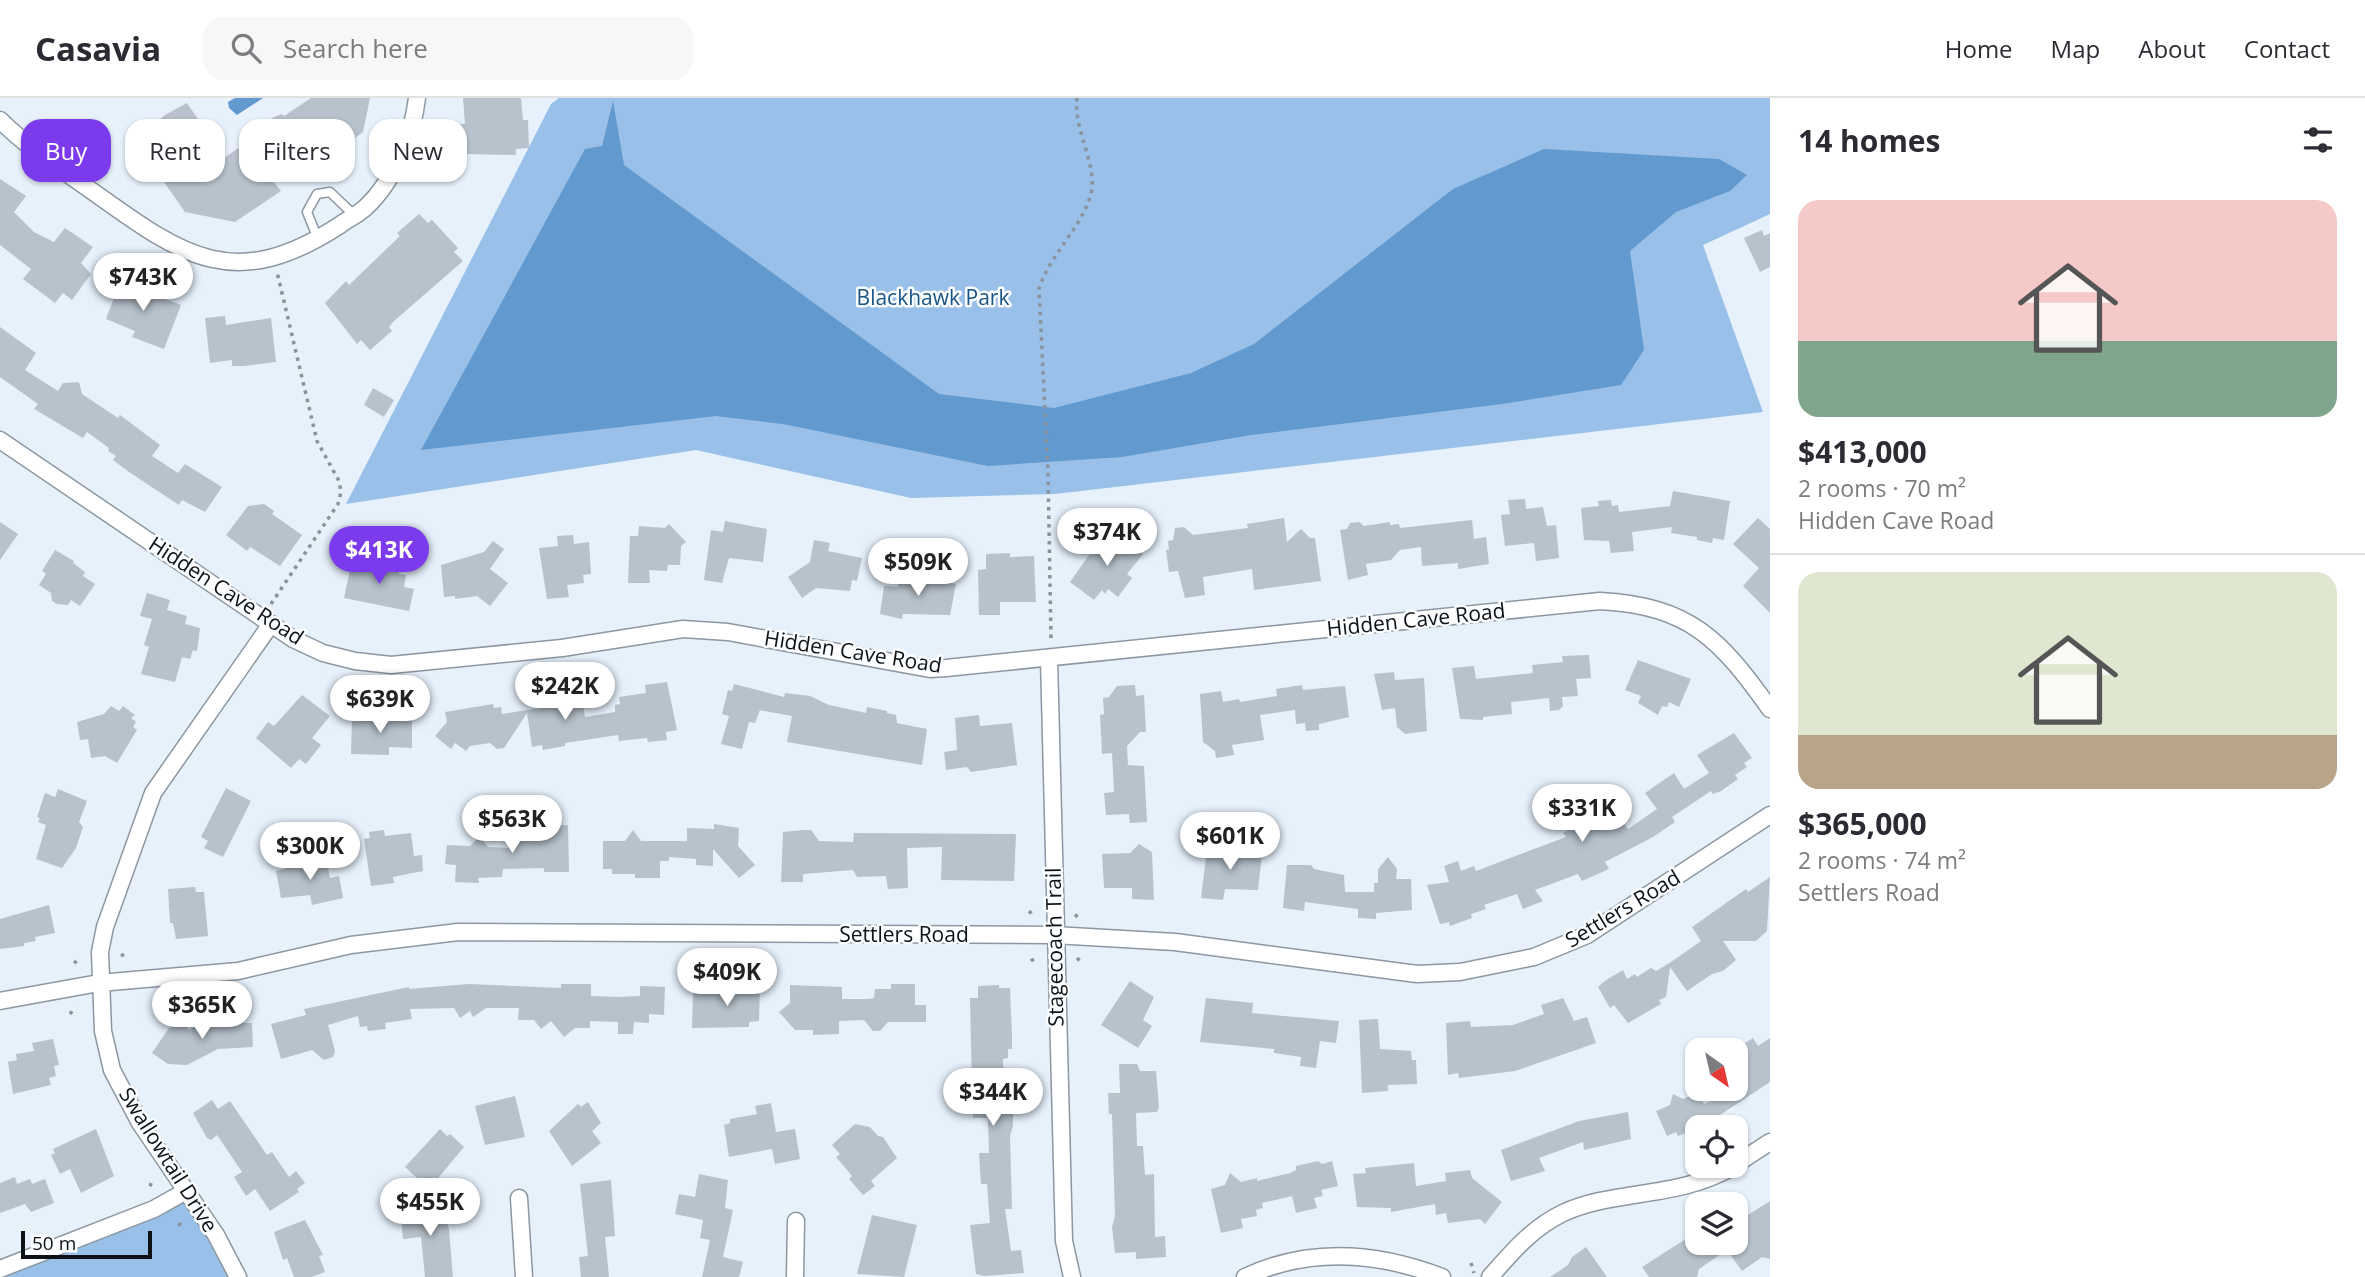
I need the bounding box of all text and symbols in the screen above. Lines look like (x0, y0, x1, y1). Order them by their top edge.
search box (203, 17, 693, 80)
text: Casavia (35, 26, 161, 71)
icon: search (227, 29, 265, 67)
text: Search here (283, 30, 428, 66)
text: Home (1945, 32, 2013, 65)
text: Map (2051, 32, 2100, 65)
text: About (2138, 32, 2206, 65)
text: Contact (2244, 32, 2330, 65)
chip: Buy (21, 119, 111, 182)
chip: Rent (125, 119, 225, 182)
chip: Filters (239, 119, 355, 182)
chip: New (369, 119, 467, 182)
text: 14 homes (1798, 120, 1941, 161)
icon: filters (2299, 121, 2337, 159)
icon: home (2005, 245, 2131, 371)
pin: $743K (94, 254, 192, 313)
text: $743K (109, 260, 177, 292)
park label: Blackhawk Park (857, 283, 1009, 311)
text: $413,000 (1798, 431, 1927, 472)
text: 2 rooms · 70 m² (1798, 472, 1966, 504)
text: Hidden Cave Road (1798, 504, 1994, 536)
pin: $374K (1058, 508, 1156, 568)
text: $374K (1073, 515, 1141, 547)
pin: $413K (330, 526, 428, 586)
street label: Hidden Cave Road (144, 530, 309, 651)
text: $413K (345, 533, 413, 565)
pin: $509K (869, 538, 967, 598)
text: $509K (884, 545, 952, 577)
street label: Hidden Cave Road (1325, 596, 1507, 642)
icon: home (2005, 617, 2131, 743)
street label: Hidden Cave Road (762, 623, 944, 679)
pin: $242K (516, 662, 614, 722)
text: $242K (531, 669, 599, 701)
pin: $639K (331, 676, 429, 735)
text: $639K (346, 682, 414, 714)
pin: $331K (1533, 784, 1631, 844)
text: $331K (1548, 791, 1616, 823)
pin: $563K (463, 796, 561, 855)
text: $563K (478, 802, 546, 834)
text: $365,000 (1798, 803, 1927, 844)
pin: $601K (1181, 812, 1279, 872)
text: $601K (1196, 819, 1264, 851)
pin: $300K (261, 822, 359, 882)
text: $300K (276, 829, 344, 861)
text: 2 rooms · 74 m² (1798, 844, 1966, 876)
street label: Settlers Road (1560, 863, 1685, 953)
street label: Stagecoach Trail (1039, 867, 1069, 1027)
text: Settlers Road (1798, 876, 1940, 908)
street label: Settlers Road (839, 920, 969, 948)
pin: $409K (678, 948, 776, 1008)
text: $409K (693, 955, 761, 987)
pin: $365K (153, 982, 251, 1041)
text: $365K (168, 988, 236, 1020)
north arrow (1685, 1038, 1748, 1101)
map controls (1685, 1038, 1748, 1255)
pin: $344K (944, 1068, 1042, 1128)
text: $344K (959, 1075, 1027, 1107)
street label: Swallowtail Drive (113, 1082, 225, 1237)
button: locate (1685, 1115, 1748, 1178)
pin: $455K (381, 1178, 479, 1238)
text: $455K (396, 1185, 464, 1217)
button: layers (1685, 1192, 1748, 1255)
scale bar (21, 1228, 152, 1260)
text: 50 m (32, 1230, 76, 1256)

